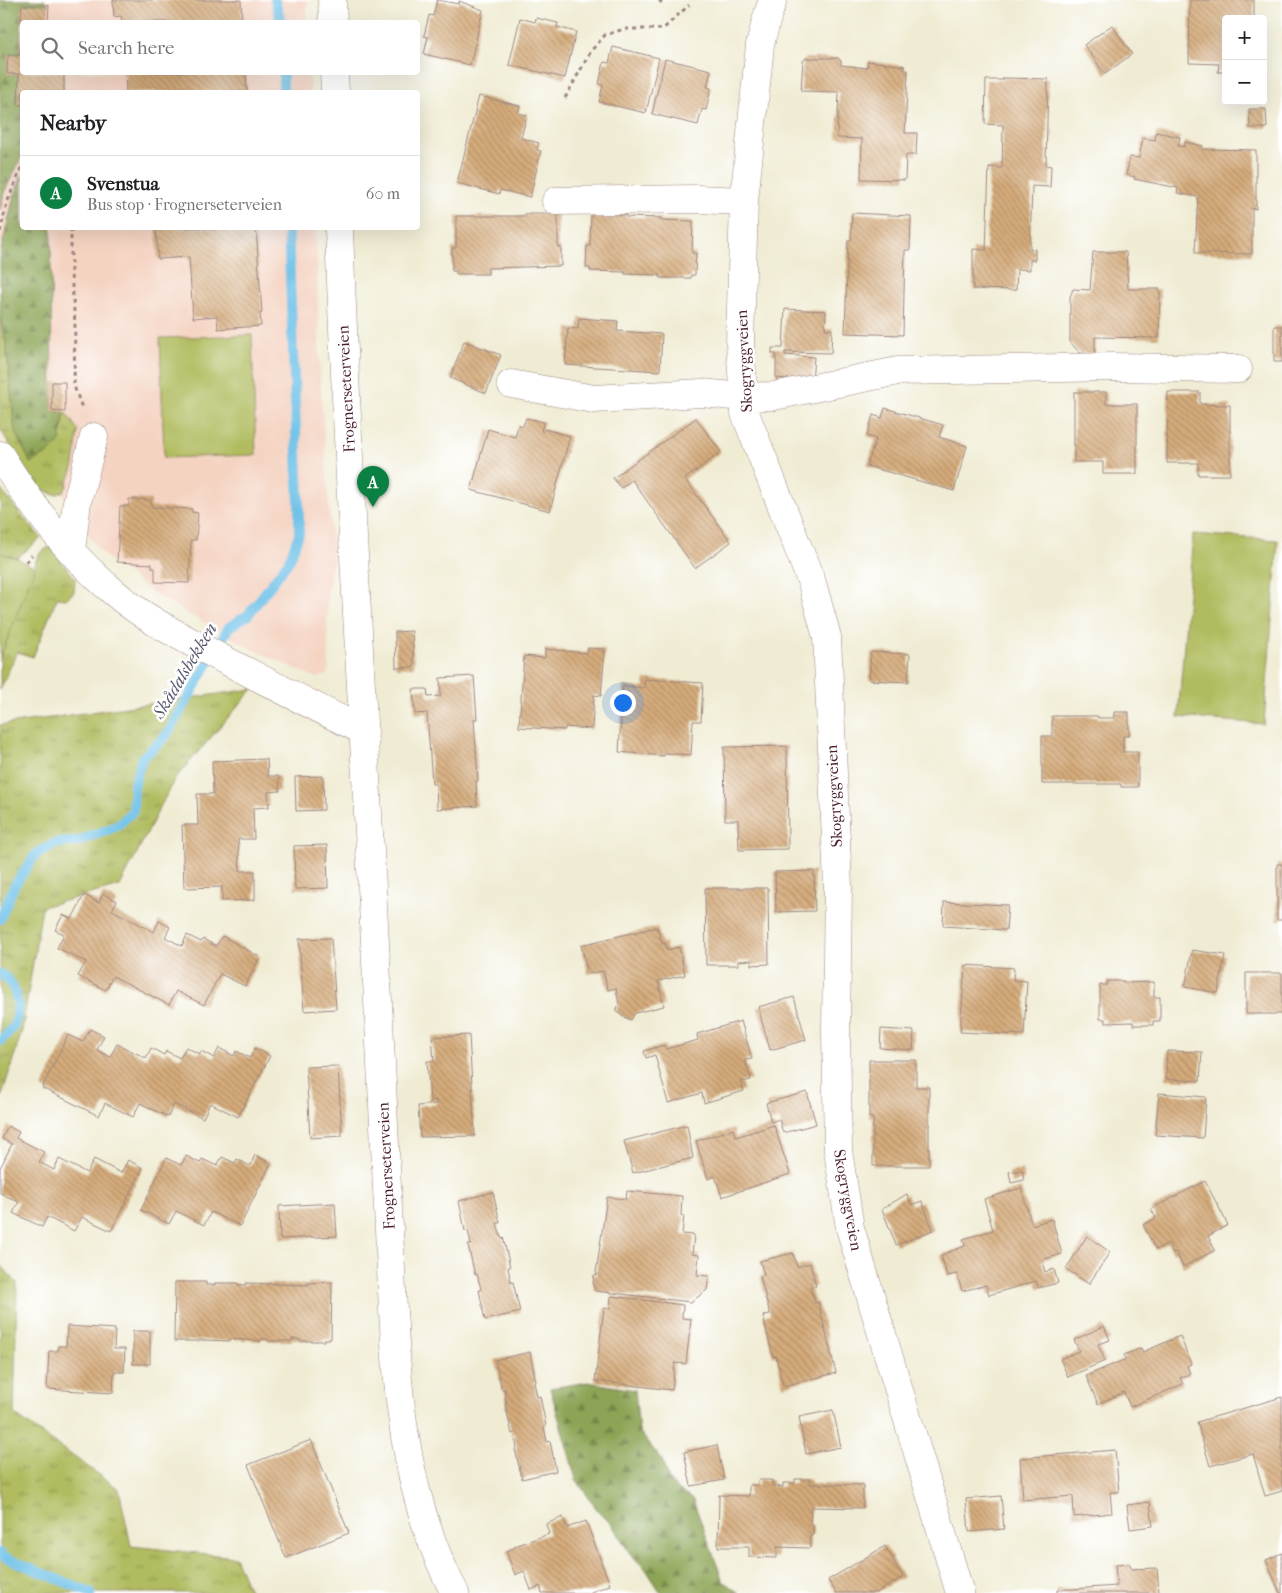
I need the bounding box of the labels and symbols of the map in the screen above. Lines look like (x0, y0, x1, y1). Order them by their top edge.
street label: Skogryggveien (732, 308, 756, 413)
street label: Frognerseterveien (333, 324, 359, 453)
pin: A (357, 466, 389, 507)
water label: Skådalsbekken (148, 619, 222, 724)
your location (610, 690, 636, 716)
street label: Skogryggveien (822, 743, 846, 848)
street label: Frognerseterveien (373, 1101, 399, 1230)
street label: Skogryggveien (830, 1148, 866, 1253)

